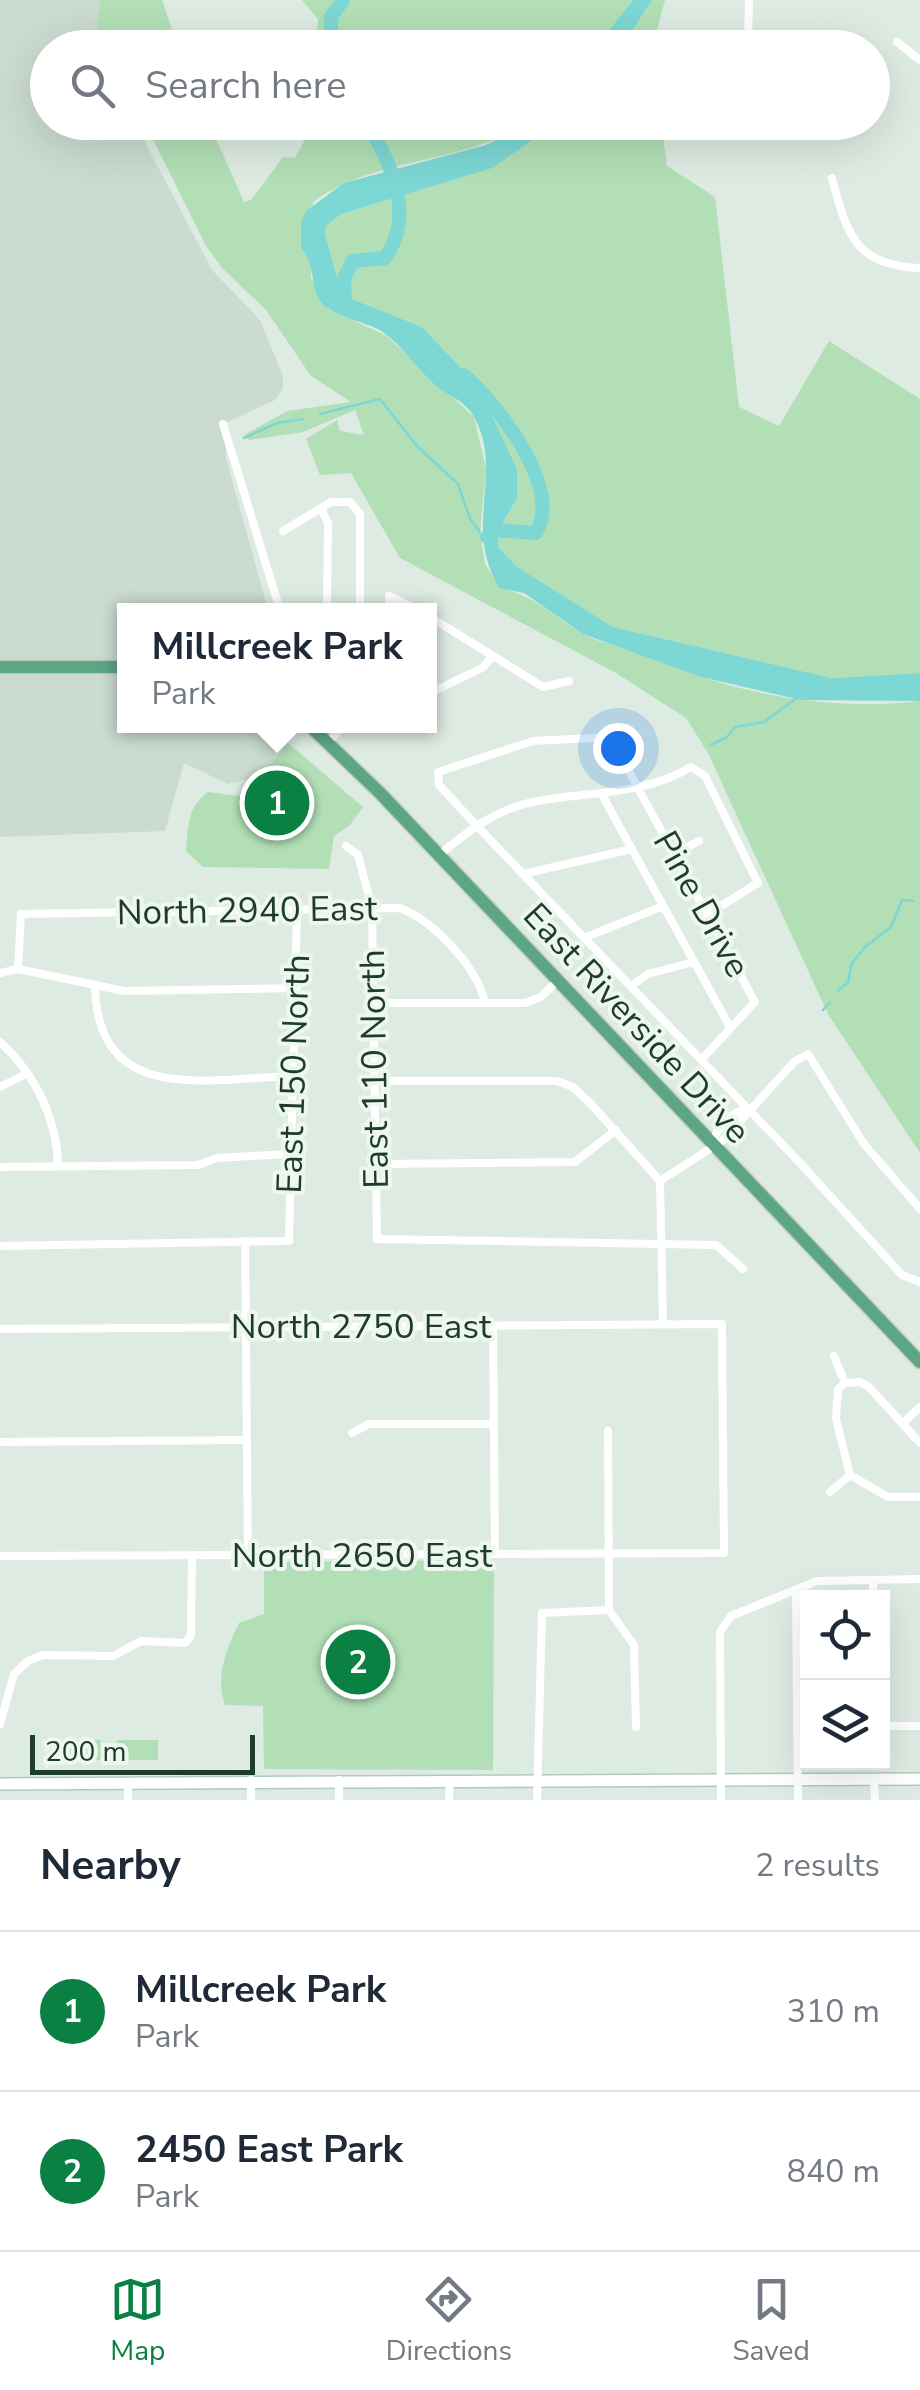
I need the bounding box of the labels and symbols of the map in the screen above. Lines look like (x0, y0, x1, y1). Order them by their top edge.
your location (593, 723, 644, 774)
pin: 1 (244, 766, 310, 840)
street label: Pine Drive (642, 823, 761, 986)
street label: North 2940 East (116, 885, 378, 936)
street label: East Riverside Drive (513, 893, 761, 1154)
street label: East 110 North (349, 949, 400, 1189)
street label: East 150 North (266, 953, 321, 1195)
street label: North 2750 East (231, 1303, 492, 1350)
street label: North 2650 East (232, 1532, 493, 1579)
pin: 2 (326, 1624, 390, 1700)
scale bar (30, 1730, 255, 1774)

